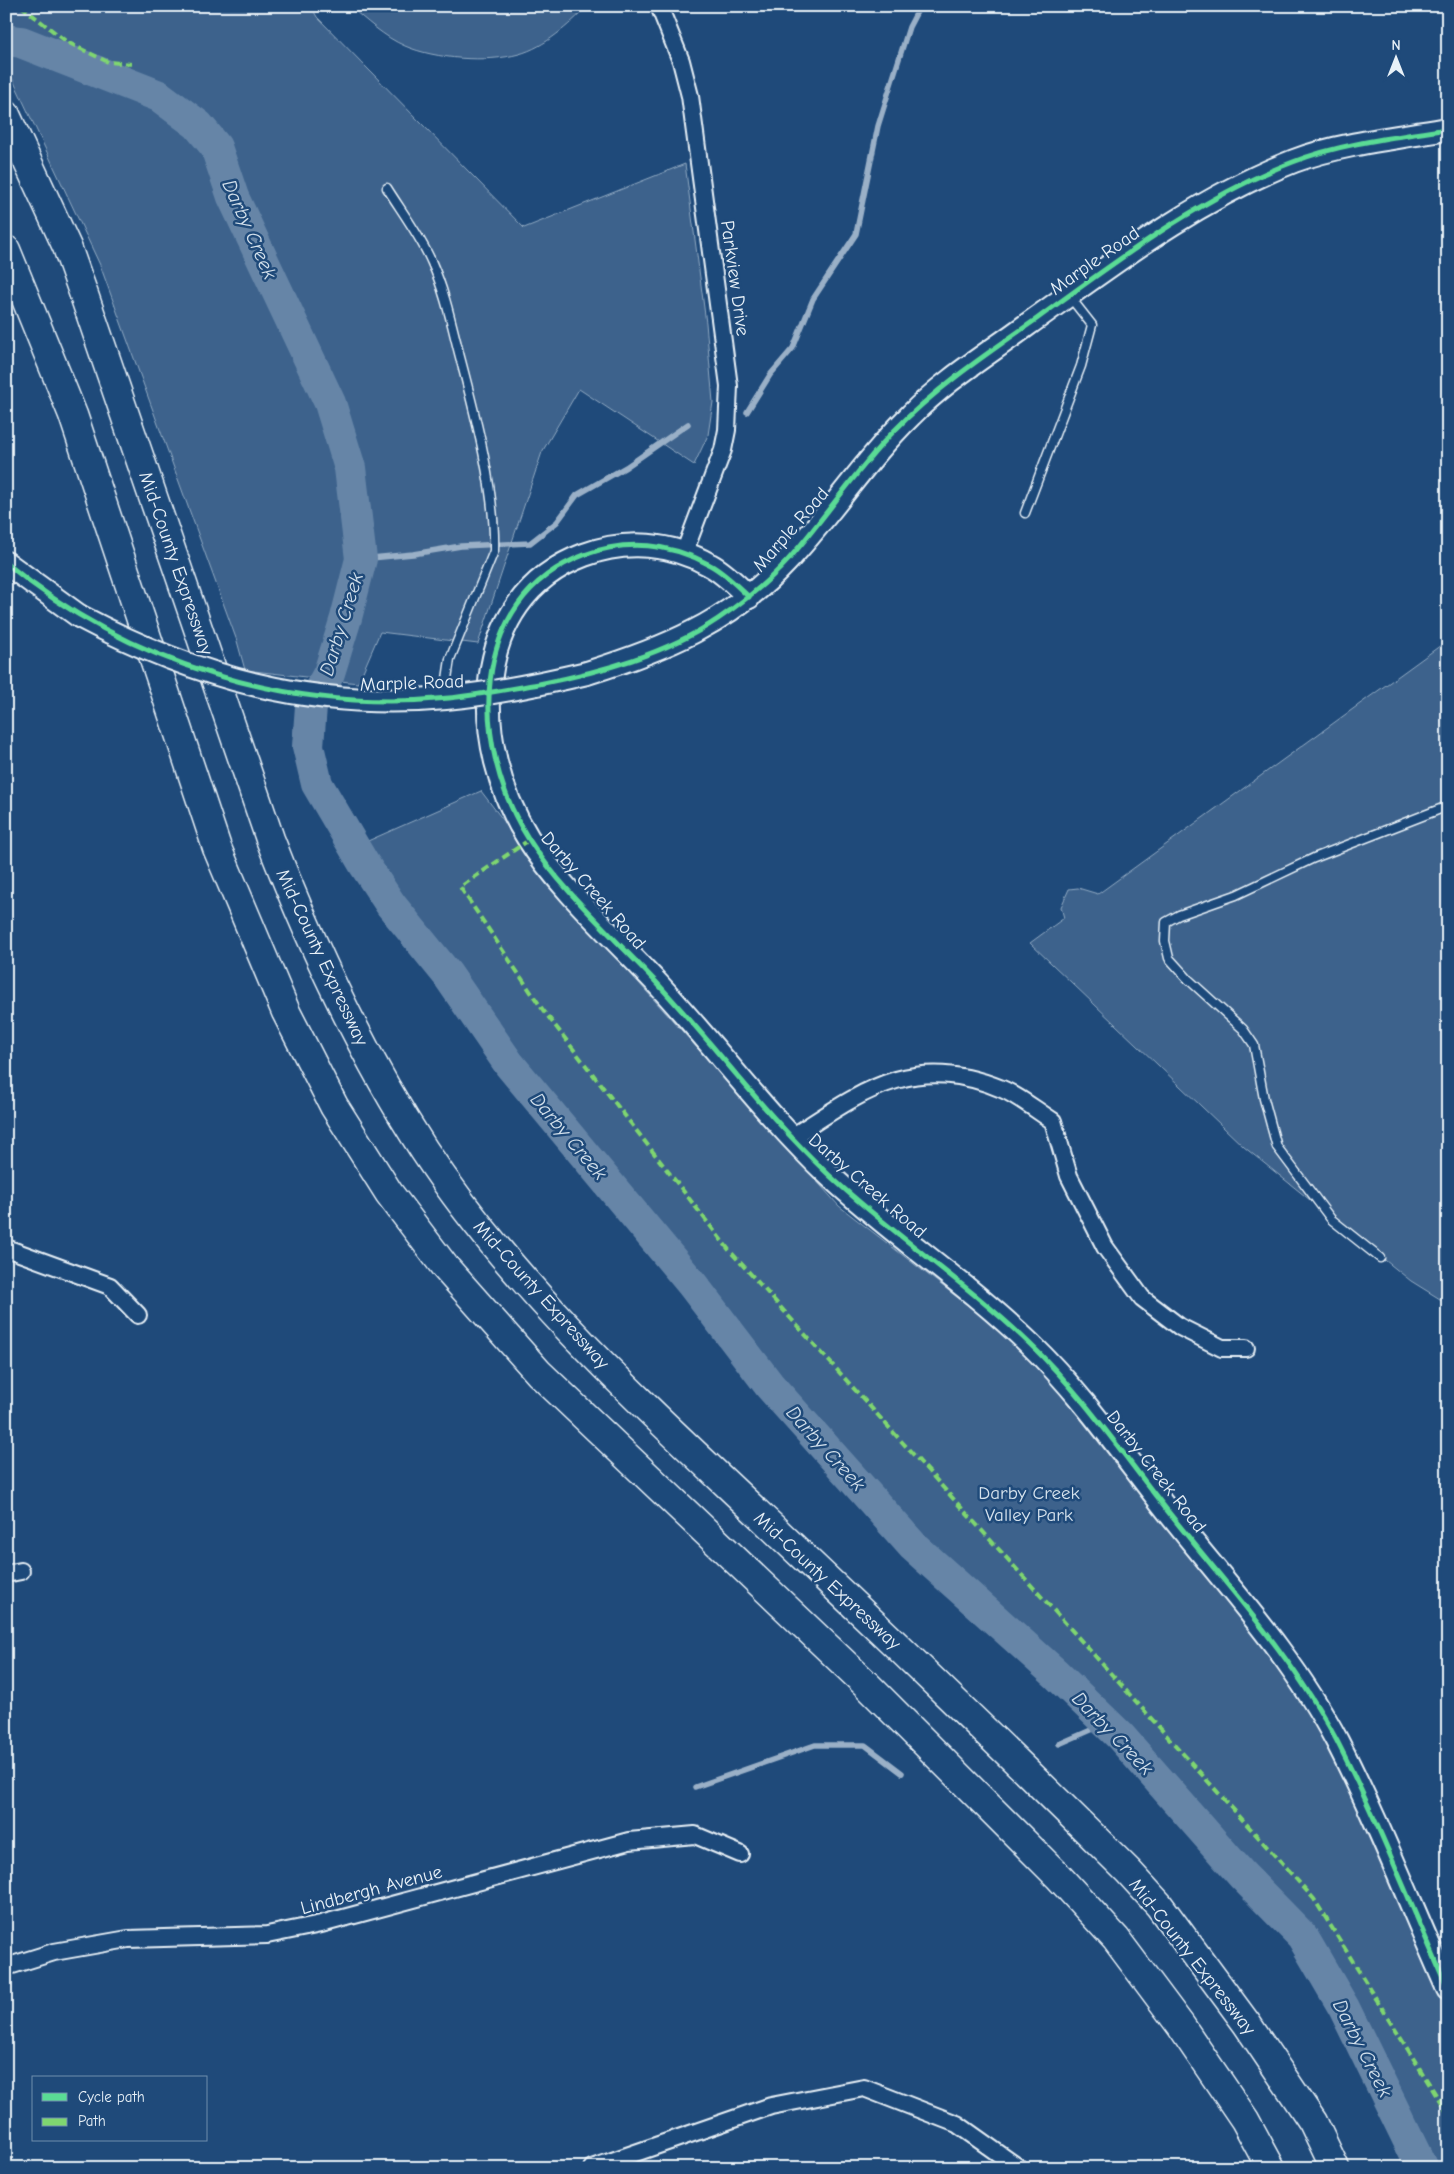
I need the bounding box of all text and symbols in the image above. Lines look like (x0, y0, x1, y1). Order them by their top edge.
north arrow (1372, 32, 1422, 82)
text: N (1391, 37, 1401, 54)
water label: Darby Creek (217, 176, 282, 283)
street label: Parkview Drive (716, 219, 754, 337)
street label: Marple Road (1046, 222, 1144, 300)
street label: Mid-County Expressway (134, 469, 218, 658)
street label: Marple Road (748, 483, 833, 576)
water label: Darby Creek (315, 570, 368, 678)
street label: Marple Road (359, 670, 465, 696)
street label: Darby Creek Road (536, 827, 650, 954)
street label: Mid-County Expressway (271, 866, 373, 1050)
water label: Darby Creek (526, 1088, 612, 1185)
street label: Darby Creek Road (804, 1129, 931, 1243)
street label: Mid-County Expressway (469, 1216, 614, 1374)
water label: Darby Creek (781, 1401, 870, 1496)
street label: Darby Creek Road (1102, 1406, 1211, 1537)
park label: Darby Creek Valley Park (978, 1482, 1080, 1526)
street label: Mid-County Expressway (749, 1507, 906, 1655)
water label: Darby Creek (1067, 1687, 1158, 1780)
street label: Lindbergh Avenue (298, 1861, 444, 1919)
street label: Mid-County Expressway (1124, 1874, 1260, 2040)
water label: Darby Creek (1328, 1996, 1397, 2101)
legend (32, 2076, 208, 2142)
text: Cycle path (78, 2088, 145, 2106)
text: Path (78, 2112, 106, 2130)

